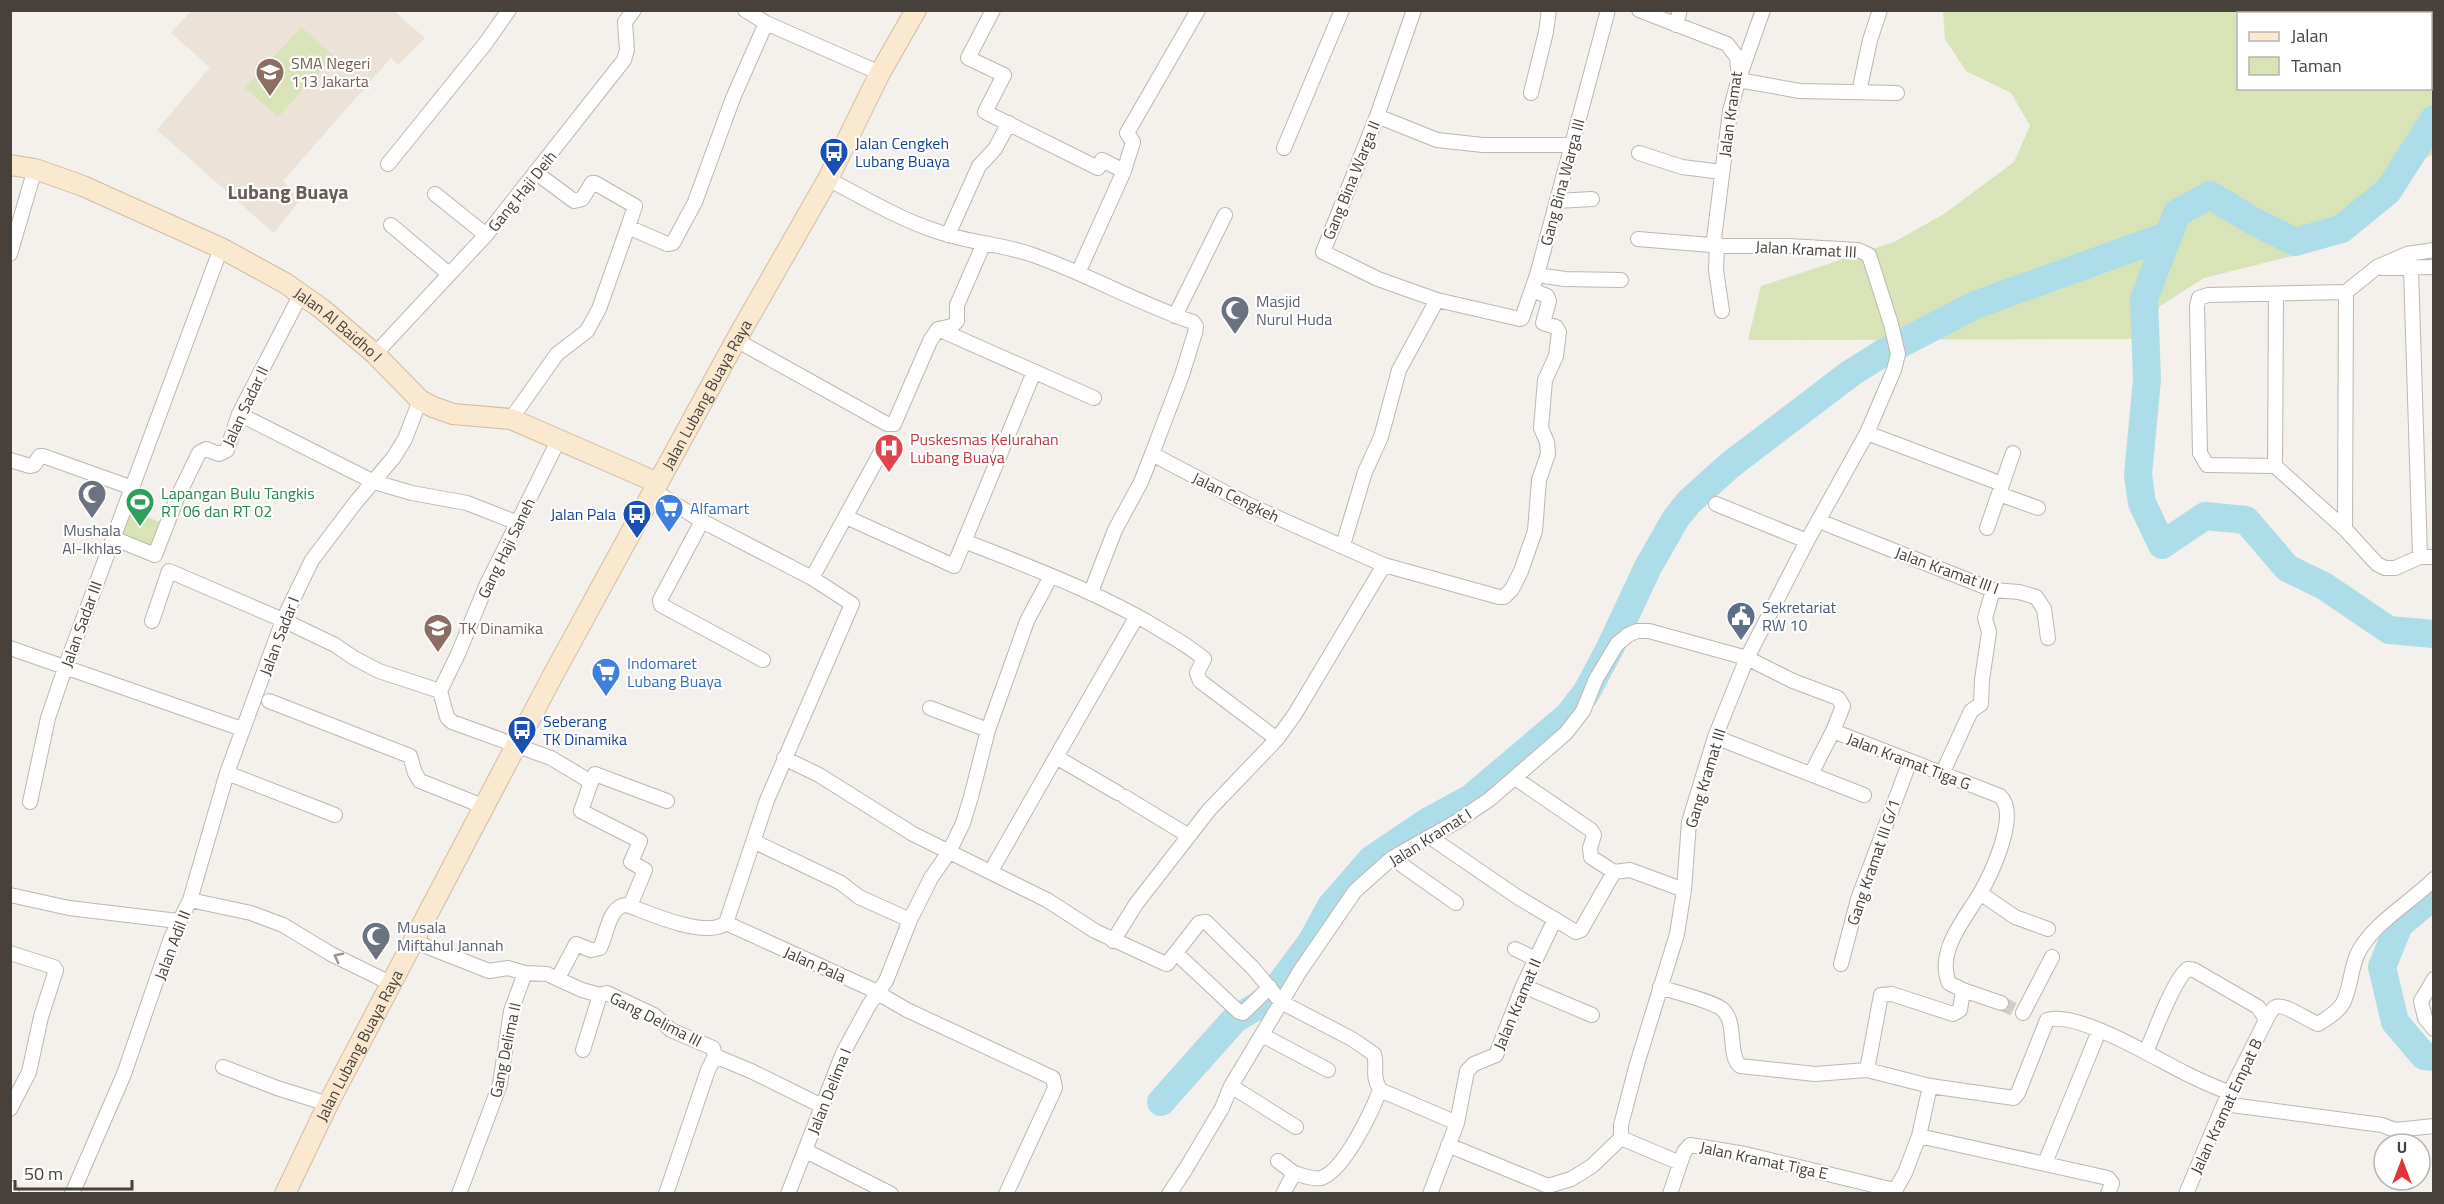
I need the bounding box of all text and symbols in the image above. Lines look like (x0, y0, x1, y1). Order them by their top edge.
legend (2237, 12, 2432, 90)
text: Jalan (2291, 22, 2328, 49)
place label: SMA Negeri 113 Jakarta (291, 51, 370, 93)
text: Taman (2291, 52, 2342, 79)
school or university icon: SMA Negeri 113 Jakarta (254, 56, 286, 98)
street label: Jalan Kramat (1712, 69, 1748, 158)
street label: Gang Bina Warga III (1534, 116, 1590, 248)
street label: Gang Bina Warga II (1316, 117, 1386, 243)
place label: Jalan Cengkeh Lubang Buaya (855, 131, 950, 173)
bus stop icon: Jalan Cengkeh Lubang Buaya (818, 136, 850, 178)
street label: Gang Haji Deih (482, 145, 562, 237)
district label: Lubang Buaya (227, 176, 349, 207)
street label: Jalan Kramat III (1755, 234, 1857, 264)
street label: Jalan Al Baidho I (289, 281, 388, 367)
place label: Masjid Nurul Huda (1256, 289, 1332, 331)
mosque icon: Masjid Nurul Huda (1219, 294, 1251, 336)
street label: Jalan Lubang Buaya Raya (655, 315, 757, 474)
street label: Jalan Sadar II (216, 362, 274, 450)
place label: Puskesmas Kelurahan Lubang Buaya (910, 427, 1059, 469)
hospital icon: Puskesmas Kelurahan Lubang Buaya (873, 432, 905, 474)
street label: Jalan Cengkeh (1188, 466, 1284, 528)
mosque icon: Mushala Al-Ikhlas (76, 478, 108, 520)
place label: Lapangan Bulu Tangkis RT 06 dan RT 02 (161, 481, 315, 523)
sports icon: Lapangan Bulu Tangkis RT 06 dan RT 02 (124, 486, 156, 528)
supermarket icon: Alfamart (653, 492, 685, 534)
street label: Gang Haji Saneh (471, 494, 541, 602)
place label: Alfamart (690, 496, 749, 520)
bus stop icon: Jalan Pala (621, 498, 653, 540)
place label: Jalan Pala (550, 502, 616, 526)
place label: Mushala Al-Ikhlas (62, 518, 122, 560)
street label: Jalan Kramat III I (1892, 540, 2002, 600)
street label: Jalan Sadar III (54, 577, 108, 671)
street label: Jalan Sadar I (253, 593, 305, 679)
place label: Sekretariat RW 10 (1762, 595, 1837, 637)
public building icon: Sekretariat RW 10 (1725, 600, 1757, 642)
school or university icon: TK Dinamika (422, 612, 454, 654)
place label: TK Dinamika (459, 616, 543, 640)
place label: Indomaret Lubang Buaya (627, 651, 722, 693)
supermarket icon: Indomaret Lubang Buaya (590, 656, 622, 698)
place label: Seberang TK Dinamika (543, 709, 627, 751)
bus stop icon: Seberang TK Dinamika (506, 714, 538, 756)
street label: Gang Kramat III (1678, 725, 1732, 831)
street label: Jalan Kramat Tiga G (1843, 726, 1975, 796)
street label: Gang Kramat III G/1 (1840, 796, 1906, 928)
street label: Jalan Kramat I (1384, 802, 1476, 872)
street label: Jalan Adil II (148, 907, 196, 983)
place label: Musala Miftahul Jannah (397, 915, 504, 957)
mosque icon: Musala Miftahul Jannah (360, 920, 392, 962)
street label: Jalan Pala (780, 940, 850, 988)
one-way arrow (334, 953, 344, 964)
street label: Jalan Kramat II (1487, 954, 1547, 1054)
street label: Jalan Lubang Buaya Raya (309, 965, 408, 1125)
street label: Gang Delima III (606, 985, 706, 1053)
street label: Gang Delima II (483, 1000, 527, 1100)
street label: Jalan Kramat Empat B (2184, 1034, 2268, 1178)
street label: Jalan Delima I (801, 1044, 857, 1138)
north arrow (2372, 1132, 2432, 1192)
street label: Jalan Kramat Tiga E (1698, 1135, 1830, 1185)
text: U (2397, 1135, 2407, 1159)
scale bar (15, 1153, 132, 1191)
text: 50 m (24, 1160, 63, 1187)

